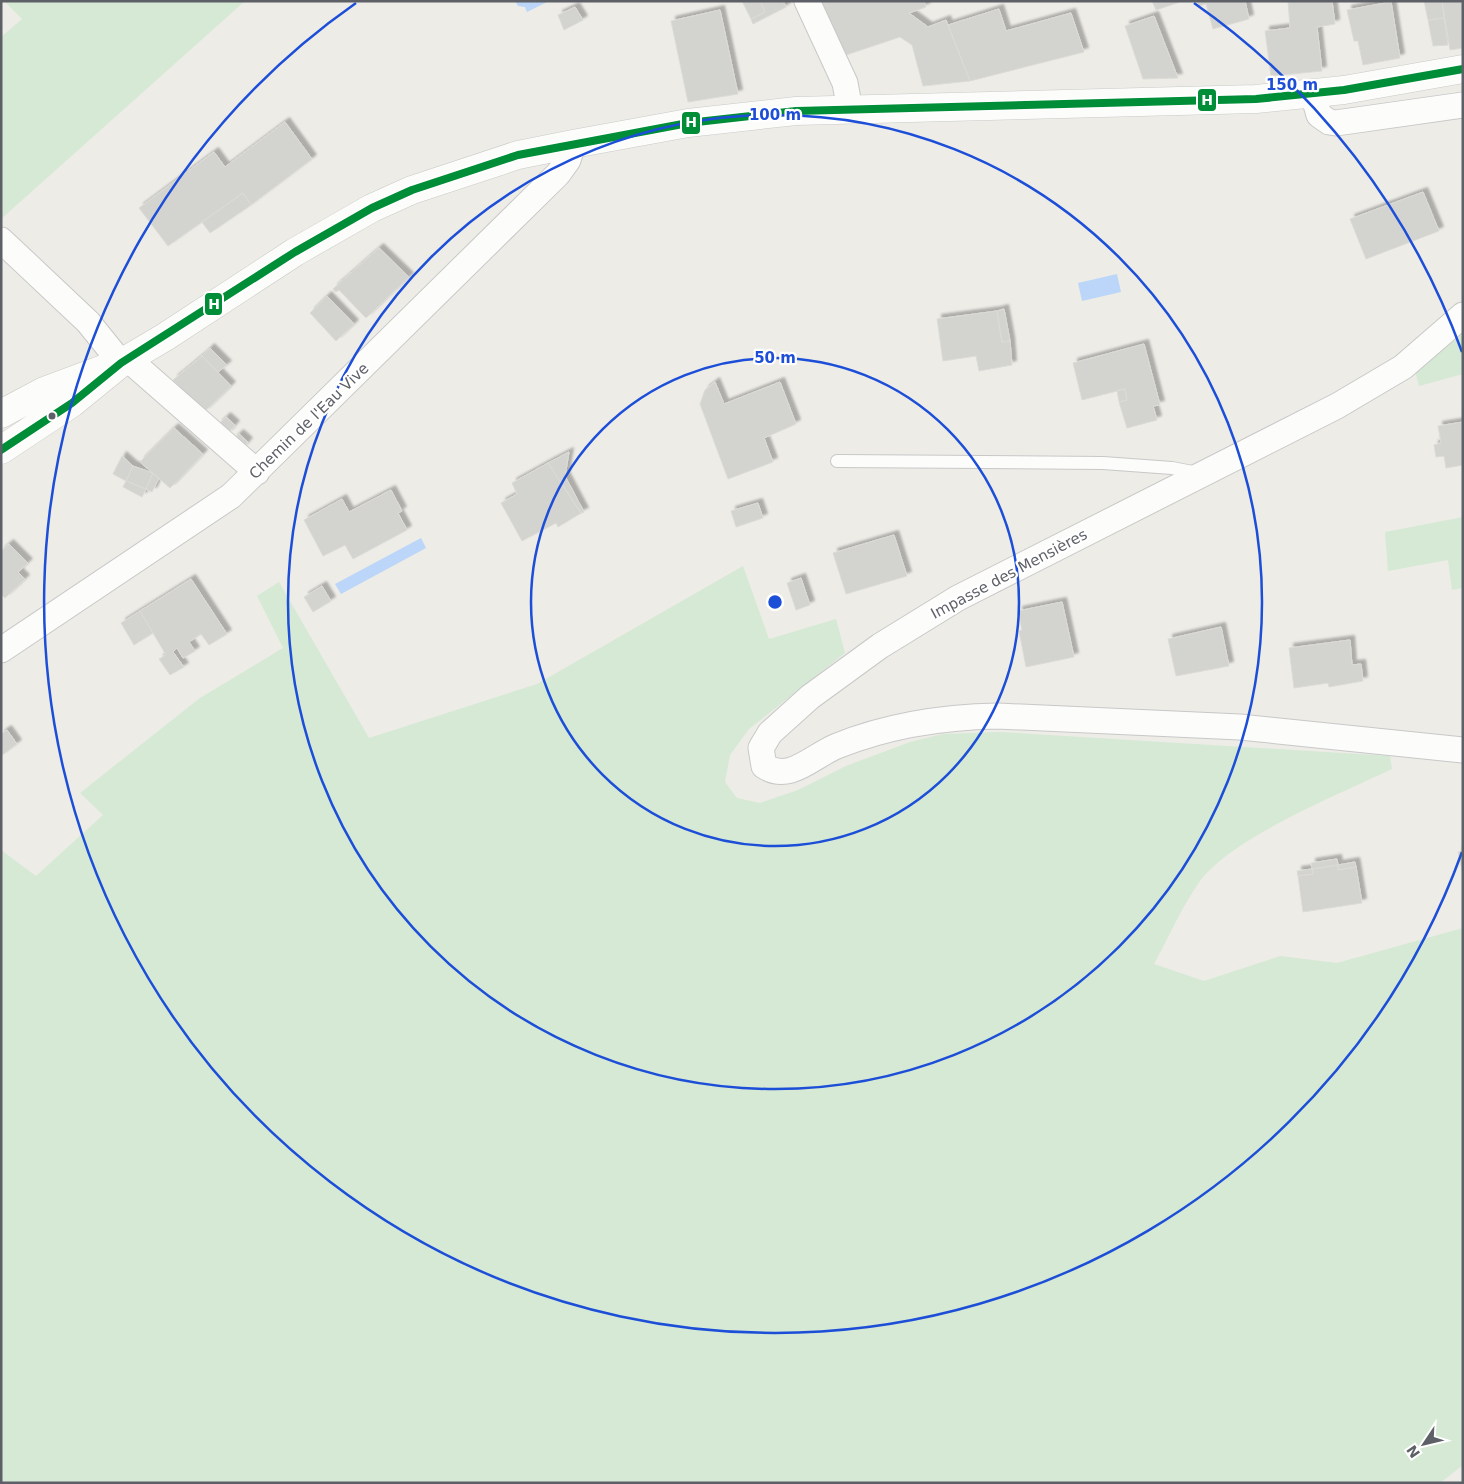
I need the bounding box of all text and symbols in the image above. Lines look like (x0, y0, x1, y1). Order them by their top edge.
text: 150 m (1266, 76, 1318, 94)
line badge: H (1197, 88, 1217, 112)
text: H (1201, 92, 1213, 108)
text: 100 m (749, 106, 801, 124)
line badge: H (681, 111, 701, 135)
text: H (685, 114, 697, 130)
line badge: H (204, 292, 223, 316)
text: H (208, 296, 220, 312)
text: 50 m (754, 349, 796, 367)
street label: Chemin de l'Eau Vive (245, 359, 373, 483)
unlabelled marker (47, 411, 57, 421)
street label: Impasse des Mensières (928, 525, 1090, 623)
centre of rings (766, 593, 784, 611)
north arrow (1399, 1419, 1449, 1469)
text: N (1403, 1442, 1423, 1461)

